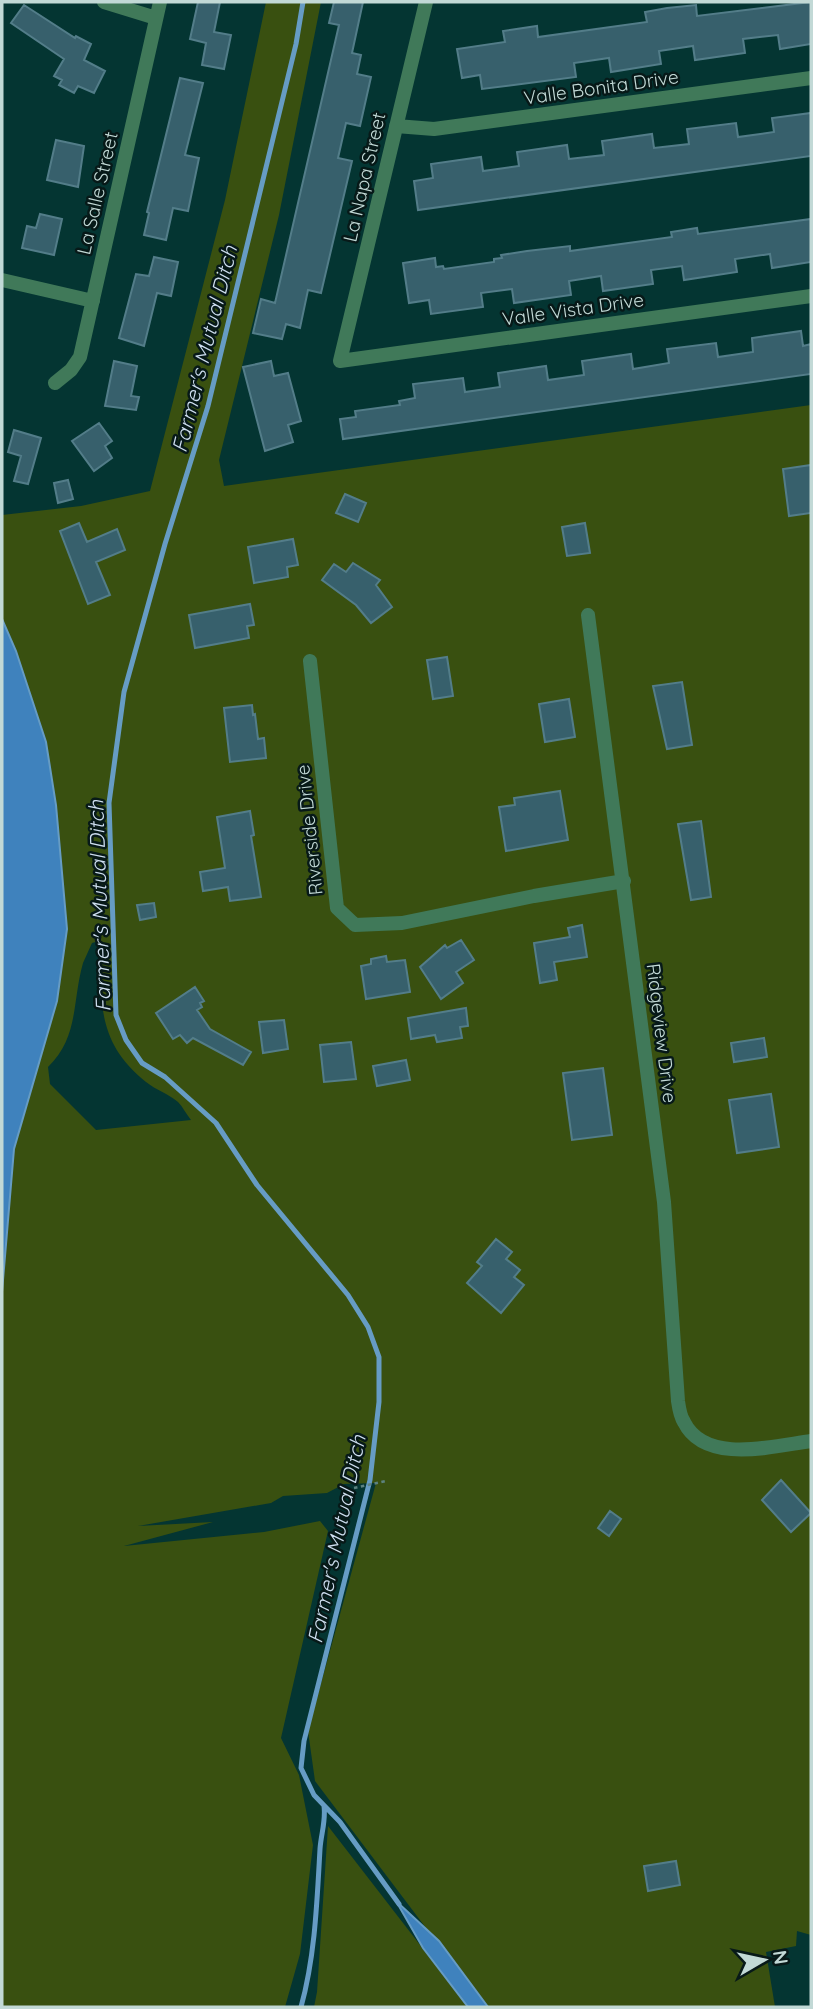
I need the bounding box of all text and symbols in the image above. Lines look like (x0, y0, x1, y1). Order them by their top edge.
street label: Valle Bonita Drive (522, 64, 680, 110)
street label: La Napa Street (337, 110, 391, 244)
street label: La Salle Street (71, 129, 123, 257)
water label: Farmer's Mutual Ditch (166, 242, 243, 455)
street label: Valle Vista Drive (501, 287, 645, 331)
street label: Riverside Drive (290, 764, 328, 896)
water label: Farmer's Mutual Ditch (82, 798, 116, 1012)
street label: Ridgeview Drive (642, 962, 682, 1104)
water label: Farmer's Mutual Ditch (301, 1432, 371, 1645)
north arrow (729, 1925, 799, 1995)
text: N (768, 1949, 794, 1966)

